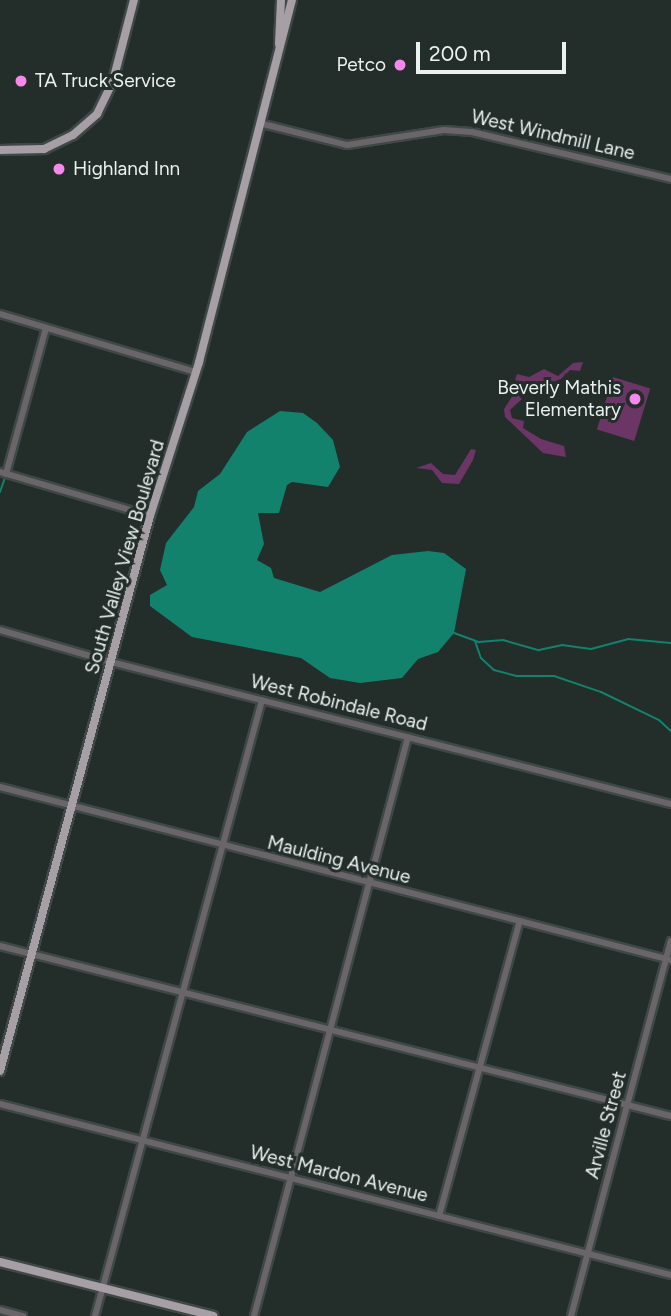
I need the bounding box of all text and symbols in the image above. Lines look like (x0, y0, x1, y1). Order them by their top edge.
scale bar (419, 28, 570, 72)
text: 200 m (429, 41, 491, 66)
place label: Petco (336, 54, 386, 76)
marker: Petco (392, 57, 408, 73)
place label: TA Truck Service (35, 70, 176, 92)
marker: TA Truck Service (13, 73, 29, 89)
street label: West Windmill Lane (469, 105, 637, 165)
place label: Highland Inn (73, 158, 180, 180)
marker: Highland Inn (51, 161, 67, 177)
place label: Beverly Mathis Elementary (497, 377, 621, 421)
marker: Beverly Mathis Elementary (627, 391, 643, 407)
street label: South Valley View Boulevard (81, 437, 169, 677)
street label: West Robindale Road (248, 670, 430, 736)
street label: Maulding Avenue (265, 831, 413, 889)
street label: Arville Street (581, 1069, 631, 1181)
street label: West Mardon Avenue (248, 1141, 430, 1207)

